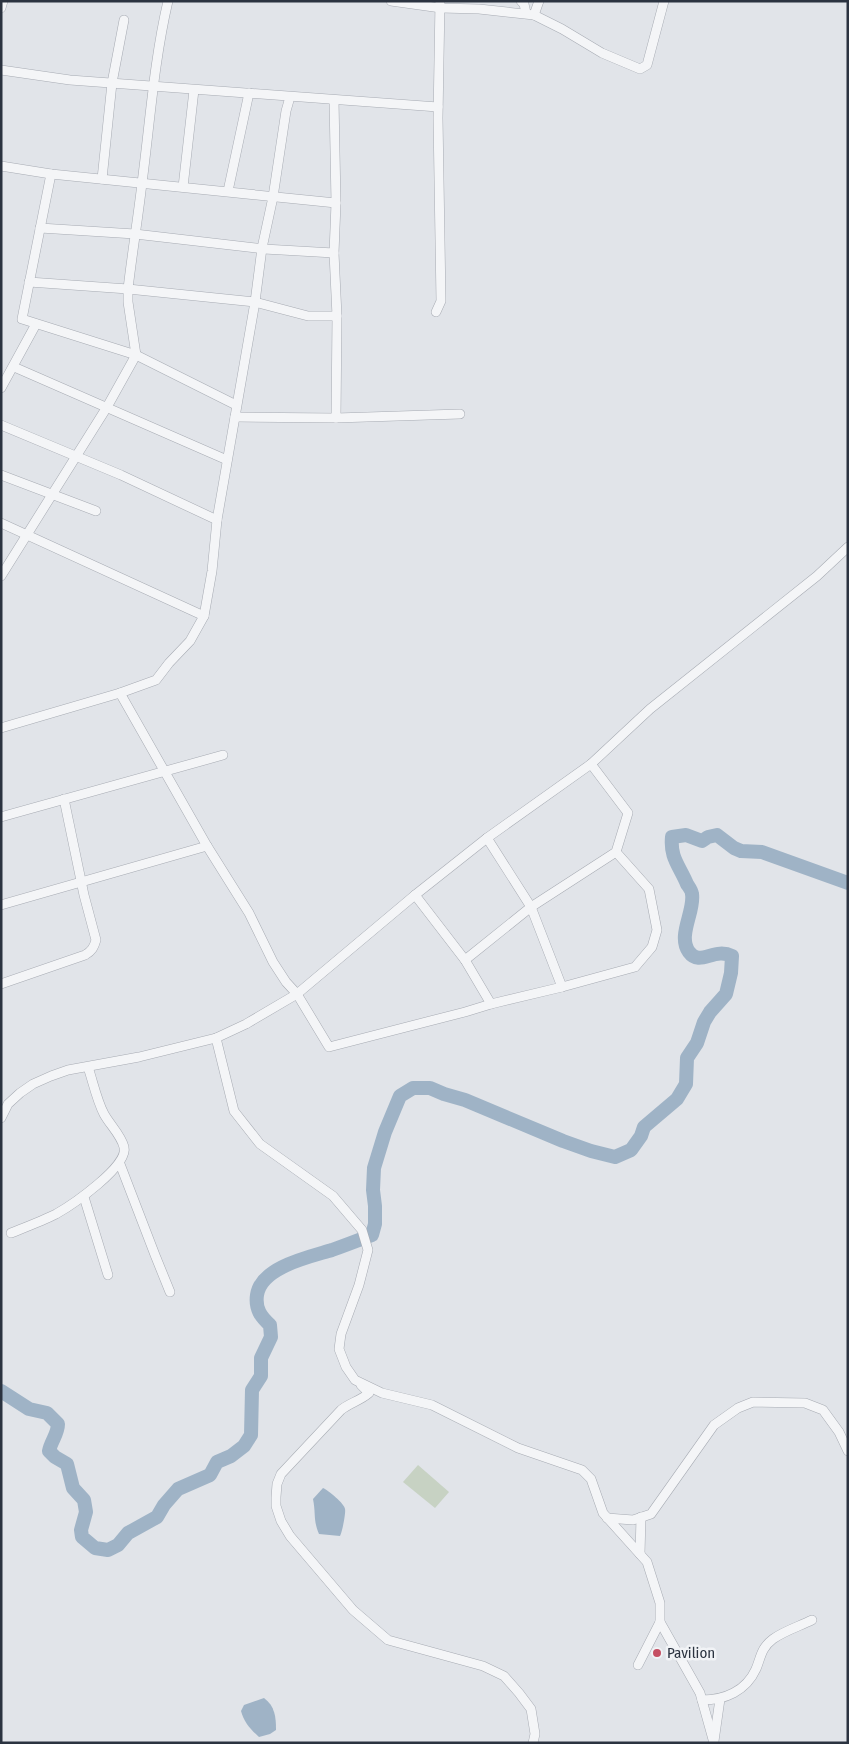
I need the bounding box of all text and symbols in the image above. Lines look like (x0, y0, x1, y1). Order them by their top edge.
place label: Pavilion (667, 1644, 715, 1662)
marker: Pavilion (651, 1647, 663, 1659)

